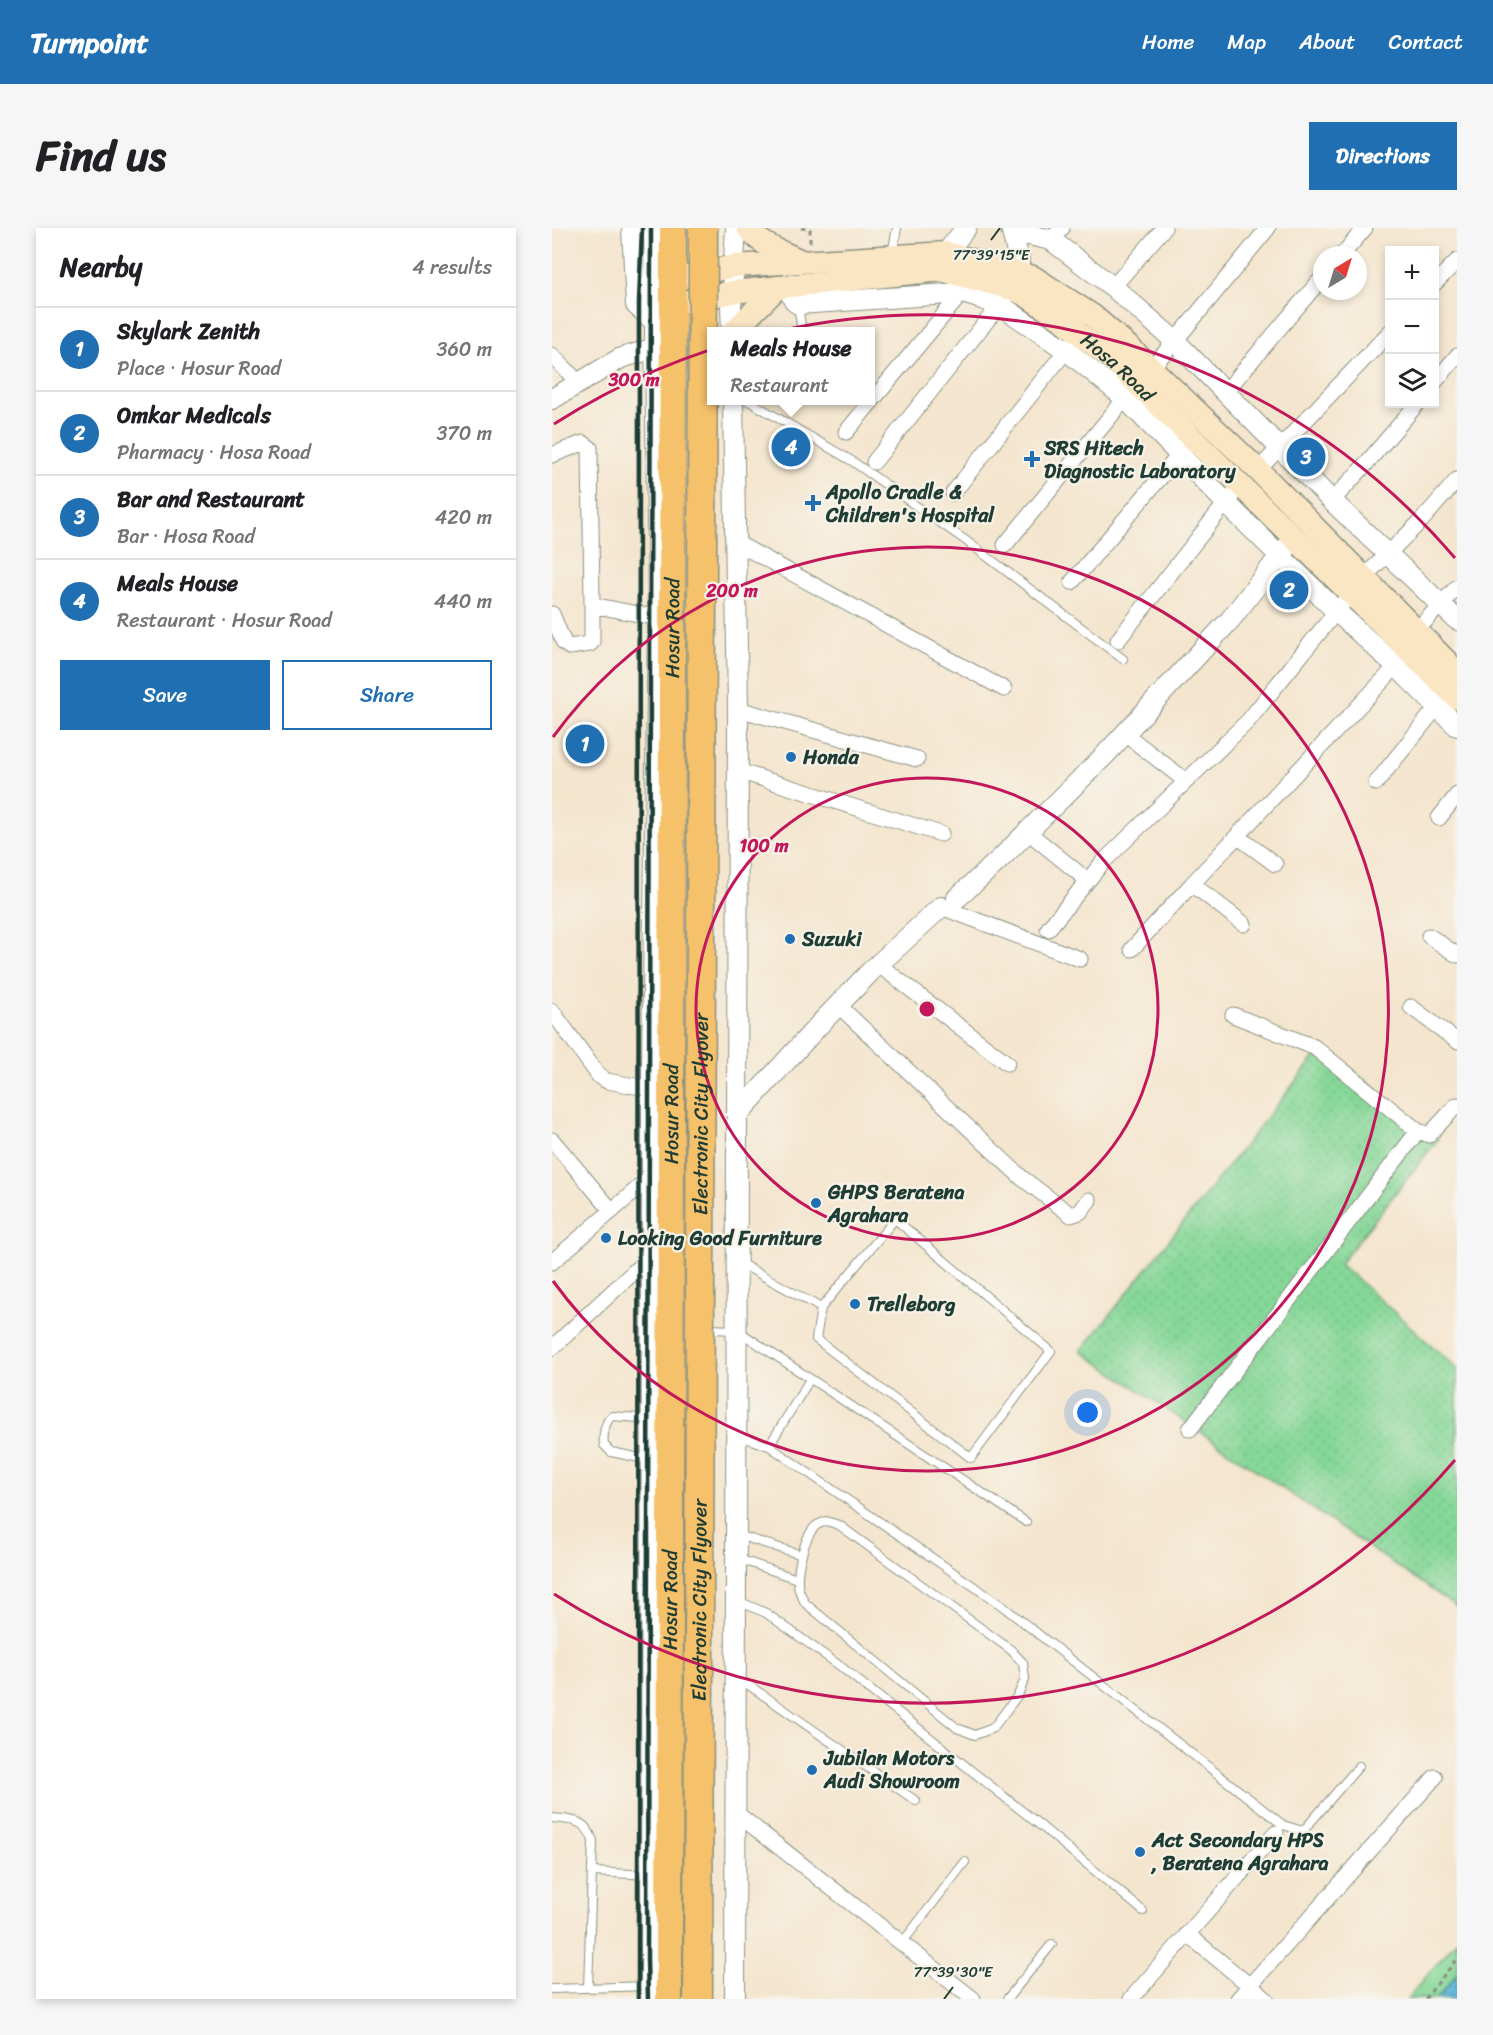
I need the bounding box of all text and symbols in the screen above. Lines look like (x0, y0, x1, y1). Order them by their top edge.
text: Turnpoint (30, 18, 149, 67)
text: Home (1142, 23, 1194, 61)
text: Map (1227, 23, 1266, 61)
text: About (1299, 23, 1356, 61)
text: Contact (1389, 23, 1463, 61)
text: Find us (36, 119, 166, 193)
button: Directions (1309, 122, 1457, 190)
text: 77°39'15"E (953, 242, 1031, 268)
text: Nearby (60, 244, 142, 290)
north arrow (1313, 246, 1367, 300)
map controls (1385, 246, 1439, 408)
button: + (1385, 246, 1439, 300)
text: 4 results (412, 250, 492, 285)
button: − (1385, 300, 1439, 354)
text: Skylark Zenith (117, 312, 260, 351)
street label: Hosa Road (1072, 324, 1164, 412)
popup (707, 327, 875, 405)
text: Meals House (730, 329, 852, 368)
text: 1 (75, 332, 84, 367)
text: 360 m (436, 332, 492, 367)
text: Place · Hosur Road (117, 351, 281, 386)
button: layers (1385, 354, 1439, 408)
text: 300 m (607, 364, 660, 396)
text: Restaurant (730, 368, 829, 403)
text: Omkar Medicals (117, 396, 271, 435)
text: 2 (74, 416, 85, 451)
text: 370 m (436, 416, 492, 451)
pin: 4 (772, 424, 810, 470)
place label: SRS Hitech Diagnostic Laboratory (1043, 431, 1236, 489)
pin: 3 (1286, 434, 1326, 480)
text: Pharmacy · Hosa Road (117, 435, 311, 470)
marker: SRS Hitech Diagnostic Laboratory (1025, 452, 1039, 466)
place label: Apollo Cradle & Children's Hospital (825, 475, 995, 533)
text: Bar and Restaurant (117, 480, 305, 519)
marker: Apollo Cradle & Children's Hospital (804, 494, 822, 512)
text: 3 (74, 500, 85, 535)
text: 420 m (435, 500, 492, 535)
text: Bar · Hosa Road (117, 519, 255, 554)
text: Meals House (117, 564, 238, 603)
pin: 2 (1270, 568, 1308, 613)
text: 200 m (705, 575, 758, 607)
street label: Hosur Road (655, 576, 690, 678)
text: 4 (73, 584, 86, 619)
text: 440 m (434, 584, 492, 619)
text: Restaurant · Hosur Road (117, 603, 332, 638)
button: Save (60, 660, 270, 730)
button: Share (282, 660, 492, 730)
pin: 1 (566, 722, 604, 766)
place label: Honda (802, 740, 860, 775)
marker: Honda (784, 750, 798, 764)
text: 100 m (740, 830, 789, 862)
place label: Suzuki (801, 922, 863, 957)
marker: Suzuki (783, 932, 797, 946)
centre of rings (917, 999, 937, 1019)
street label: Electronic City Flyover (683, 1012, 719, 1215)
street label: Hosur Road (654, 1062, 689, 1164)
place label: GHPS Beratena Agrahara (827, 1175, 964, 1233)
marker: GHPS Beratena Agrahara (809, 1196, 823, 1210)
place label: Looking Good Furniture (618, 1221, 822, 1256)
marker: Looking Good Furniture (599, 1231, 613, 1245)
place label: Trelleborg (867, 1287, 956, 1322)
marker: Trelleborg (848, 1297, 862, 1311)
your location (1073, 1398, 1102, 1427)
street label: Electronic City Flyover (682, 1498, 717, 1701)
street label: Hosur Road (653, 1548, 688, 1650)
place label: Jubilan Motors Audi Showroom (823, 1741, 960, 1799)
marker: Jubilan Motors Audi Showroom (805, 1763, 819, 1777)
place label: Act Secondary HPS , Beratena Agrahara (1150, 1823, 1328, 1881)
marker: Act Secondary HPS , Beratena Agrahara (1133, 1845, 1147, 1859)
text: 77°39'30"E (914, 1959, 994, 1985)

